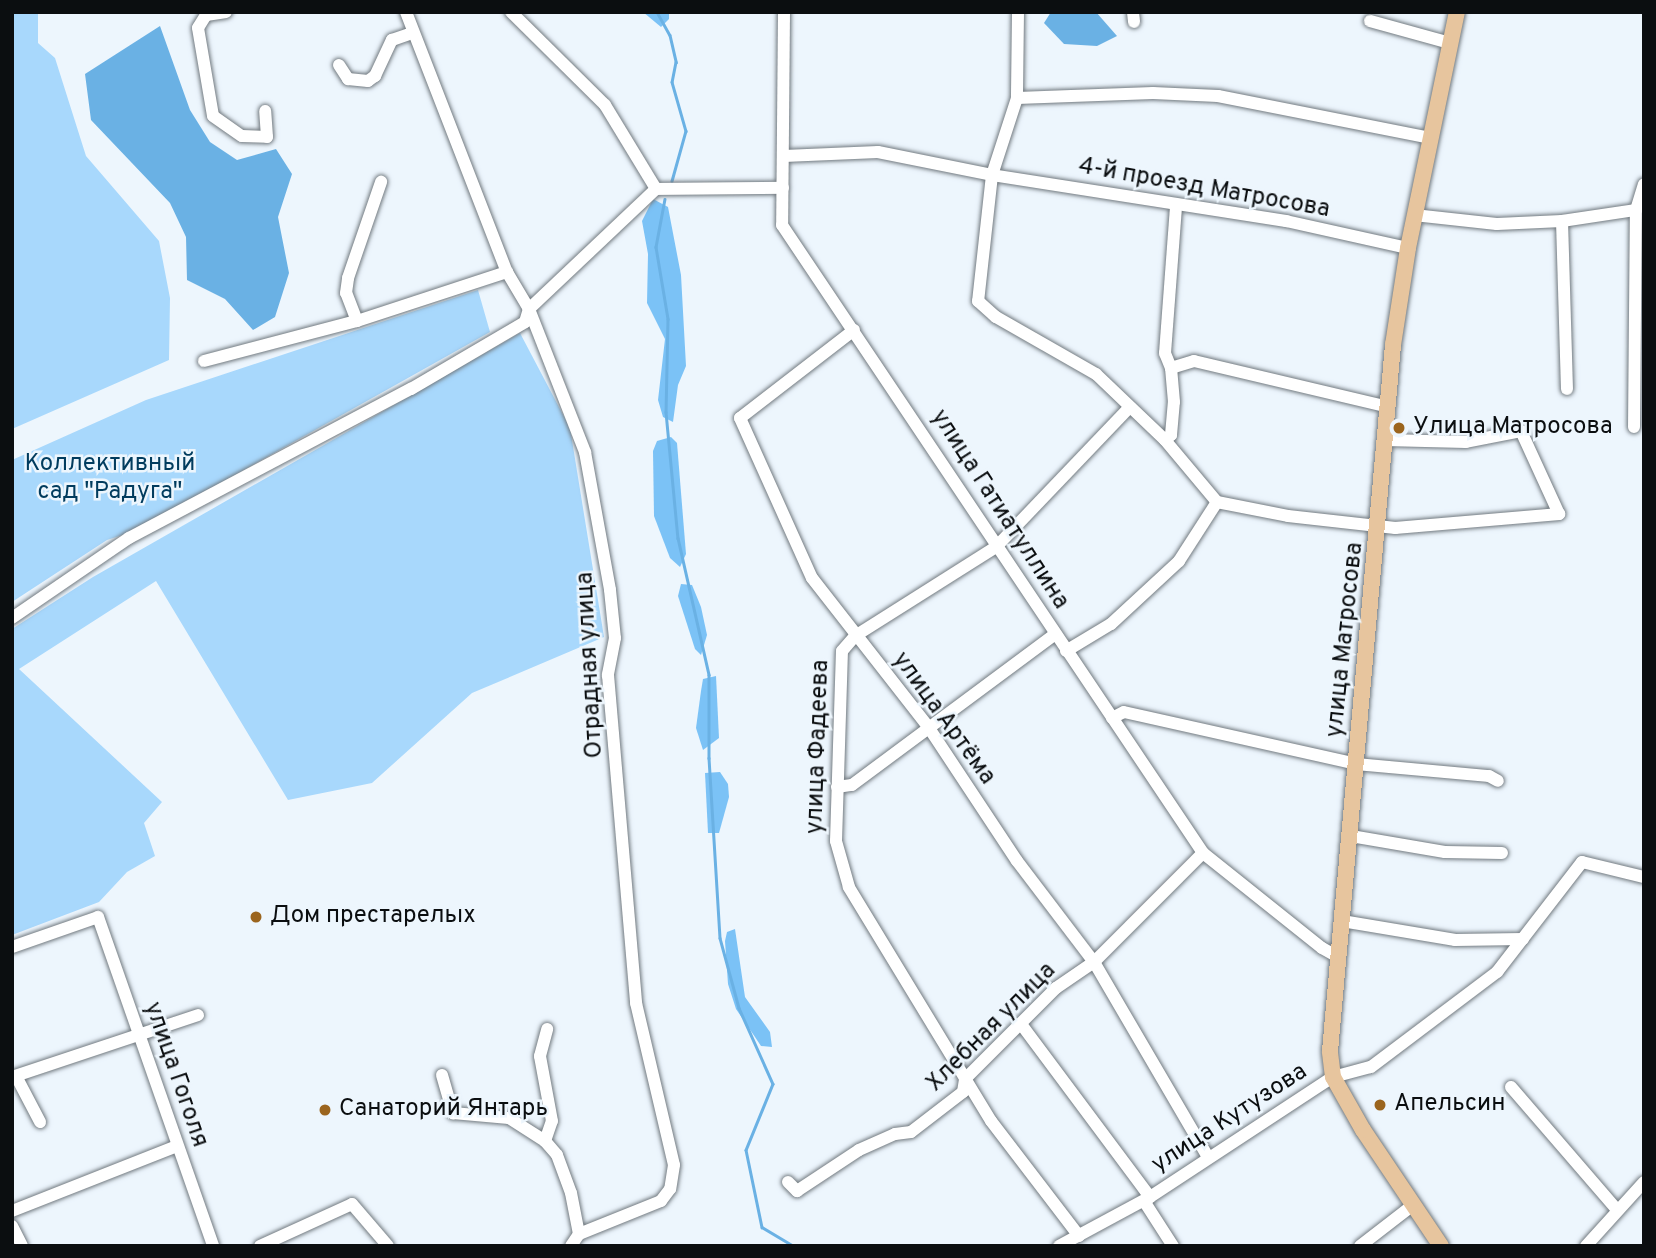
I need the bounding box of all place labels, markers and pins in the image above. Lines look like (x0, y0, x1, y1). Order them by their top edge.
place label: Улица Матросова (1413, 414, 1613, 442)
marker: Улица Матросова (1391, 420, 1407, 436)
place label: Дом престарелых (270, 903, 476, 931)
marker: Дом престарелых (248, 909, 264, 925)
place label: Апельсин (1394, 1091, 1505, 1119)
place label: Санаторий Янтарь (339, 1096, 548, 1124)
marker: Апельсин (1372, 1097, 1388, 1113)
marker: Санаторий Янтарь (317, 1102, 333, 1118)

